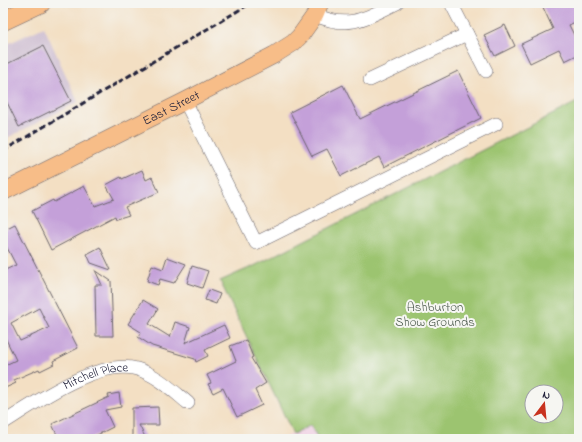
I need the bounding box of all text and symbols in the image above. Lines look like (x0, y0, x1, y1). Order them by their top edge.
street label: East Street (139, 85, 204, 130)
park label: Ashburton Show Grounds (395, 298, 475, 332)
street label: Mitchell Place (60, 358, 129, 395)
north arrow (524, 384, 564, 424)
text: N (541, 387, 552, 404)

